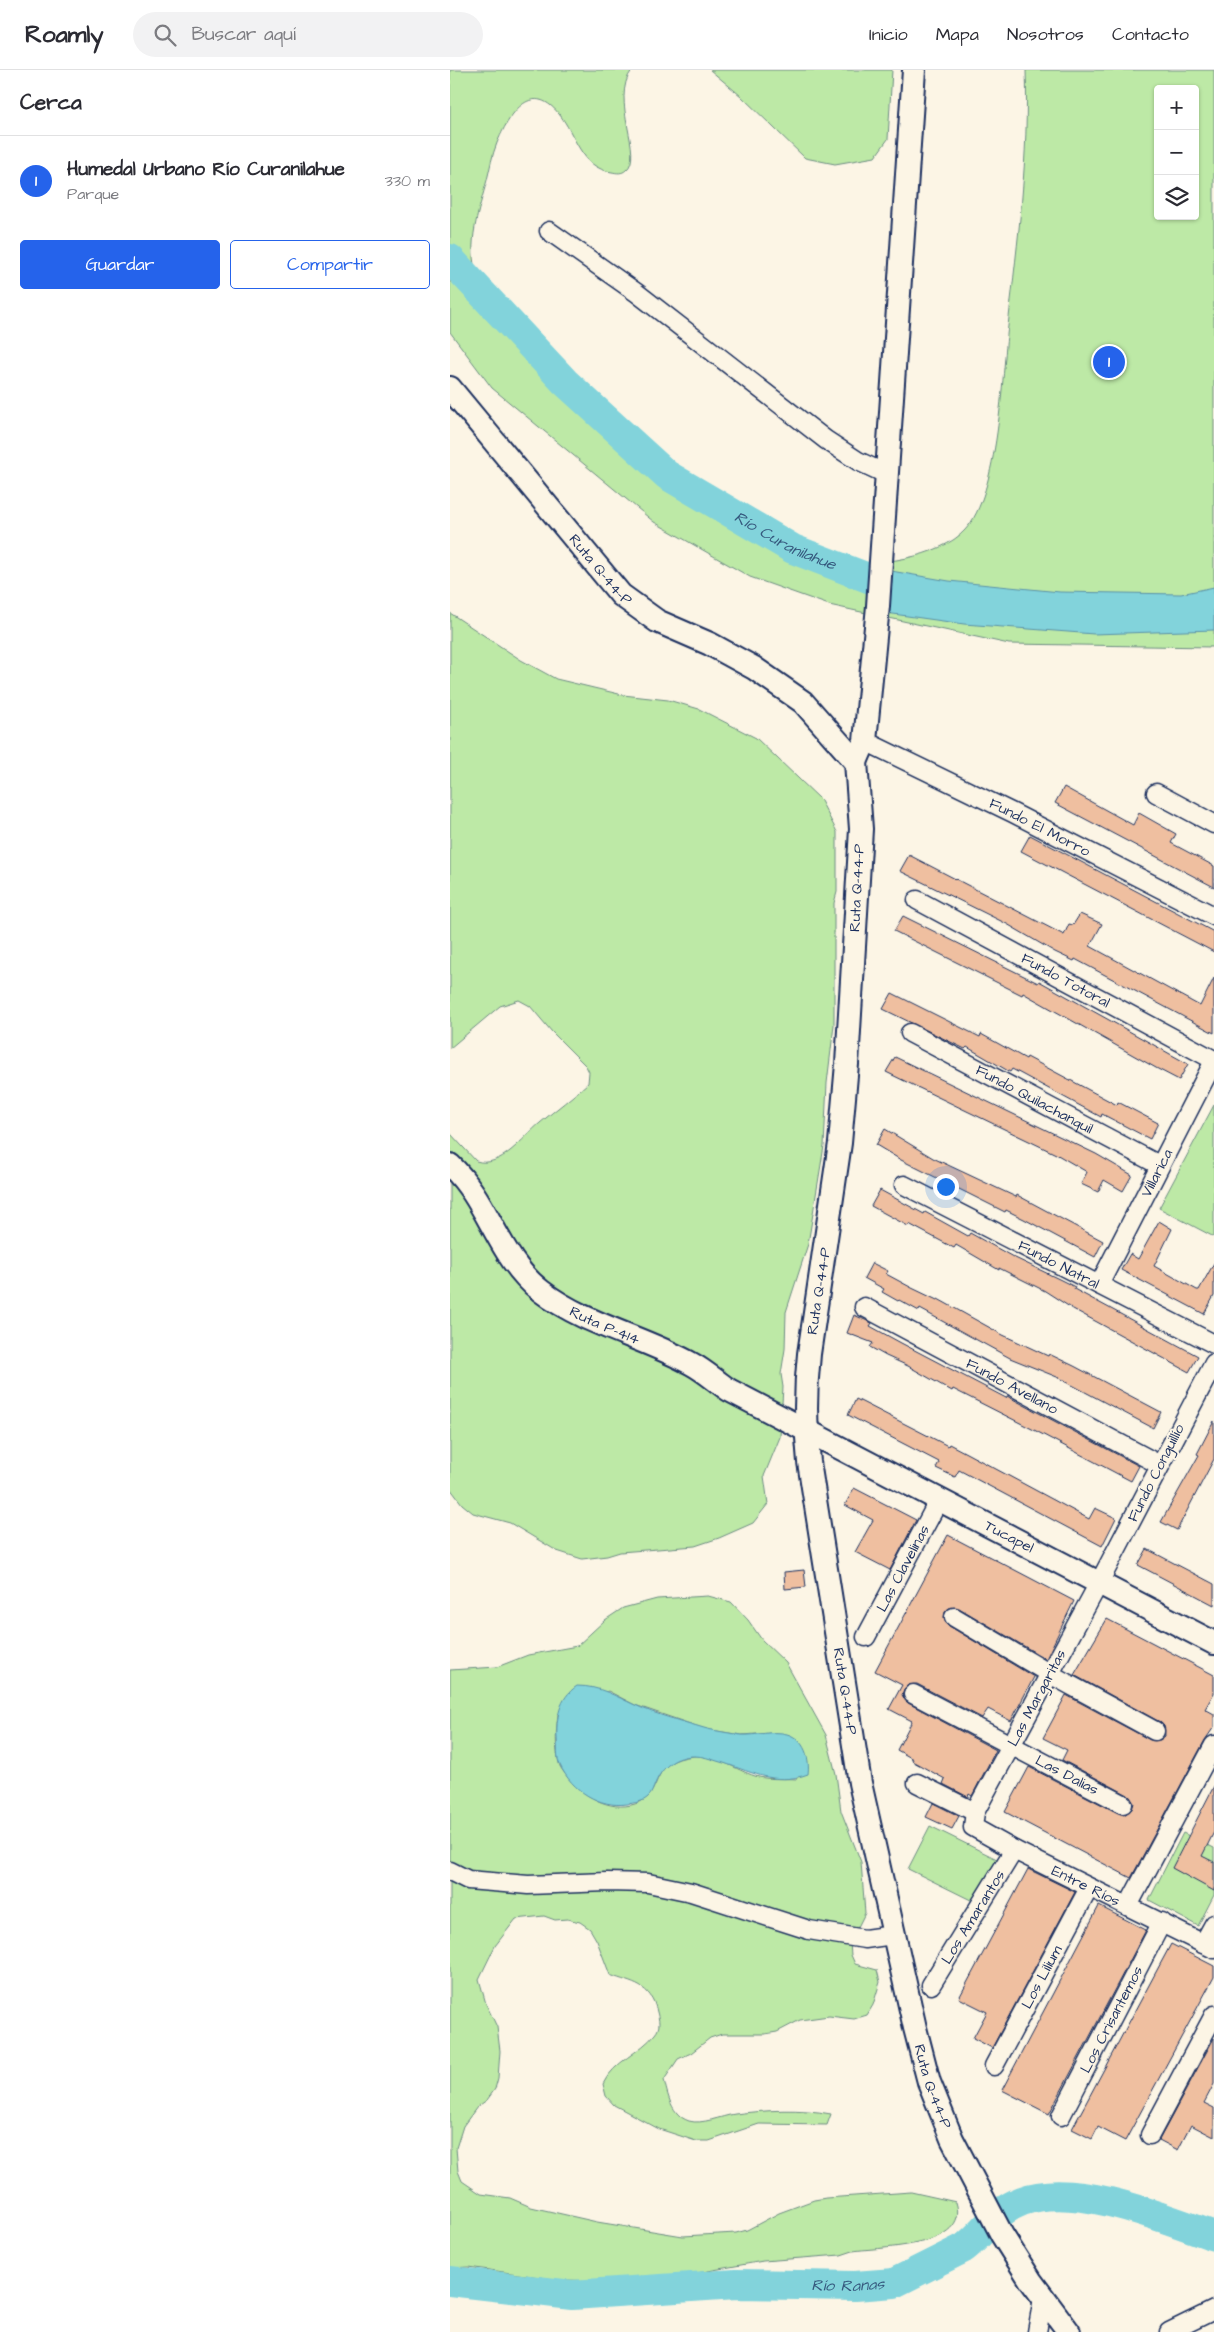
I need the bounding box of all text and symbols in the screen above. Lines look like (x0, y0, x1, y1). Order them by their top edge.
search box (133, 12, 483, 57)
text: Roamly (25, 18, 103, 52)
icon: search (151, 21, 179, 49)
text: Buscar aquí (191, 21, 296, 48)
text: Inicio (869, 22, 908, 47)
text: Mapa (936, 22, 979, 47)
text: Nosotros (1007, 22, 1084, 47)
text: Contacto (1112, 22, 1189, 47)
map controls (1154, 85, 1199, 220)
button: + (1154, 85, 1199, 130)
text: Cerca (20, 88, 82, 117)
button: − (1154, 130, 1199, 175)
text: Humedal Urbano Río Curanilahue (67, 156, 345, 183)
text: 1 (35, 170, 37, 192)
text: 330 m (385, 170, 430, 192)
button: layers (1154, 175, 1199, 220)
text: Parque (67, 183, 119, 205)
button: Guardar (20, 240, 220, 289)
button: Compartir (230, 240, 430, 289)
pin: 1 (1093, 343, 1125, 381)
water label: Río Curanilahue (730, 506, 840, 576)
street label: Ruta Q-44-P (564, 529, 637, 611)
street label: Fundo El Morro (986, 793, 1095, 862)
street label: Ruta Q-44-P (844, 843, 870, 932)
street label: Fundo Totoral (1018, 948, 1114, 1013)
street label: Fundo Quilachanquil (972, 1059, 1097, 1139)
street label: Villarica (1135, 1145, 1178, 1201)
your location (933, 1174, 959, 1200)
street label: Fundo Natral (1014, 1235, 1103, 1294)
street label: Ruta Q-44-P (802, 1245, 836, 1336)
street label: Ruta P-414 (566, 1301, 643, 1350)
street label: Fundo Avellano (962, 1353, 1062, 1420)
street label: Fundo Conguillío (1122, 1420, 1191, 1526)
street label: Tucapel (981, 1515, 1038, 1558)
street label: Las Clavelinas (871, 1521, 935, 1615)
street label: Las Margaritas (1003, 1645, 1072, 1751)
street label: Ruta Q-44-P (828, 1646, 863, 1737)
street label: Las Dalias (1032, 1749, 1103, 1800)
street label: Entre Ríos (1048, 1860, 1124, 1912)
street label: Los Amarantos (936, 1865, 1010, 1968)
street label: Los Lilium (1016, 1941, 1067, 2012)
street label: Los Crisantemos (1075, 1962, 1148, 2077)
street label: Ruta Q-44-P (909, 2042, 957, 2132)
water label: Río Ranas (811, 2273, 886, 2297)

